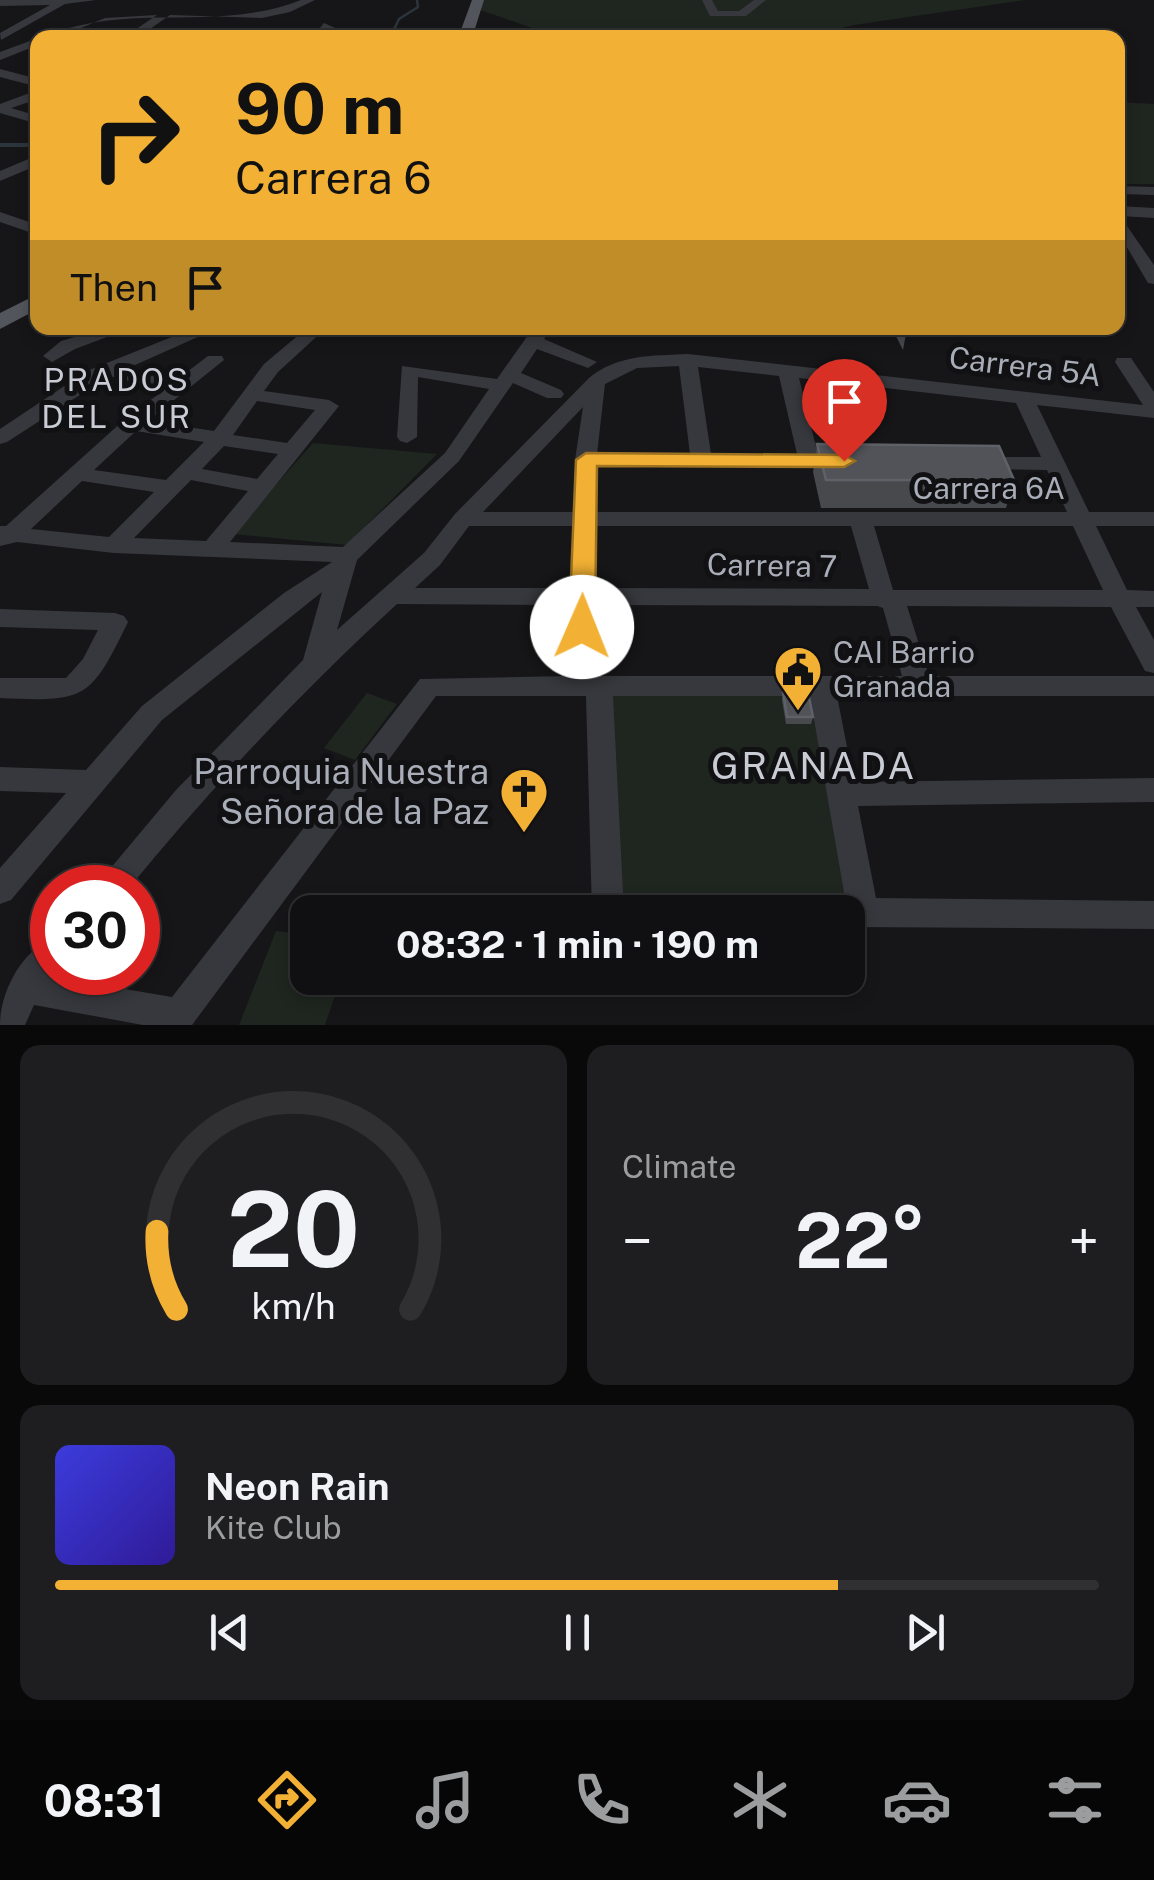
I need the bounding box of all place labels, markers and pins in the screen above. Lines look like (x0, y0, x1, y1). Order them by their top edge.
pin (802, 359, 887, 462)
place label: CAI Barrio Granada (833, 634, 975, 704)
public building icon: CAI Barrio Granada (772, 644, 824, 712)
place label: Parroquia Nuestra Señora de la Paz (193, 751, 489, 832)
church icon: Parroquia Nuestra Señora de la Paz (498, 766, 550, 834)

